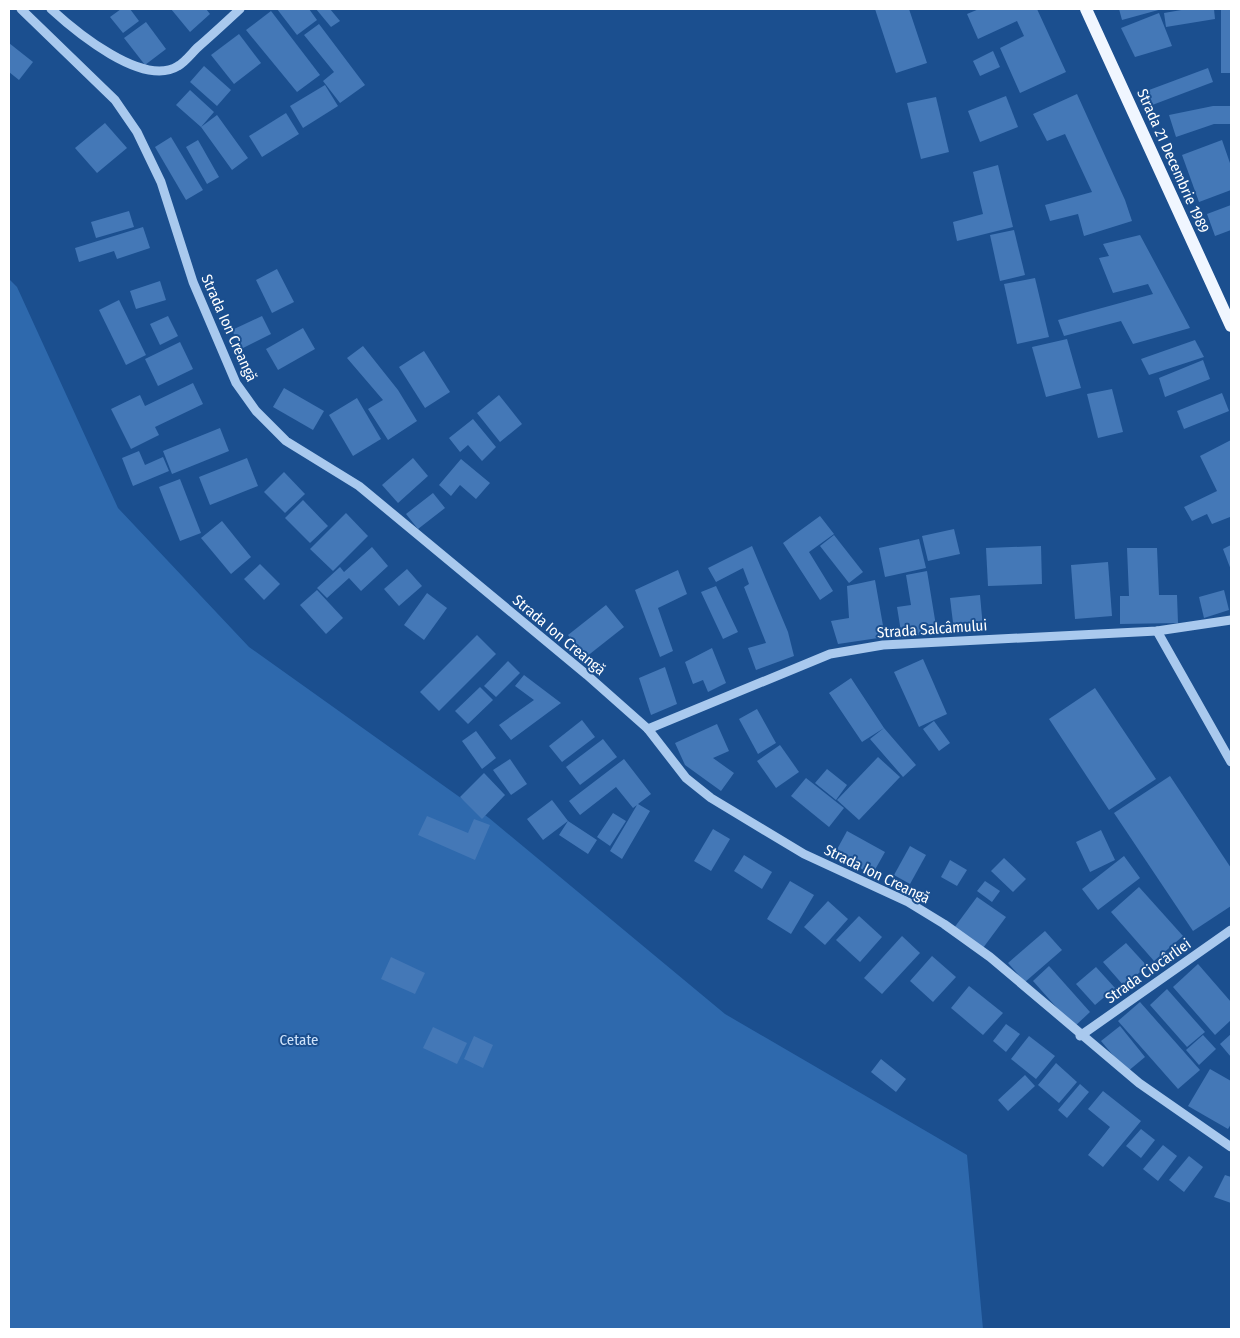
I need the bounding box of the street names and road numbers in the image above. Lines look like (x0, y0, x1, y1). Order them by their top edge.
street label: Strada 21 Decembrie 1989 (1133, 86, 1213, 236)
street label: Strada Ion Creangă (197, 272, 261, 384)
street label: Strada Ion Creangă (509, 591, 609, 679)
street label: Strada Salcâmului (876, 616, 988, 642)
street label: Strada Ion Creangă (821, 841, 933, 907)
street label: Strada Ciocârliei (1102, 935, 1194, 1007)

